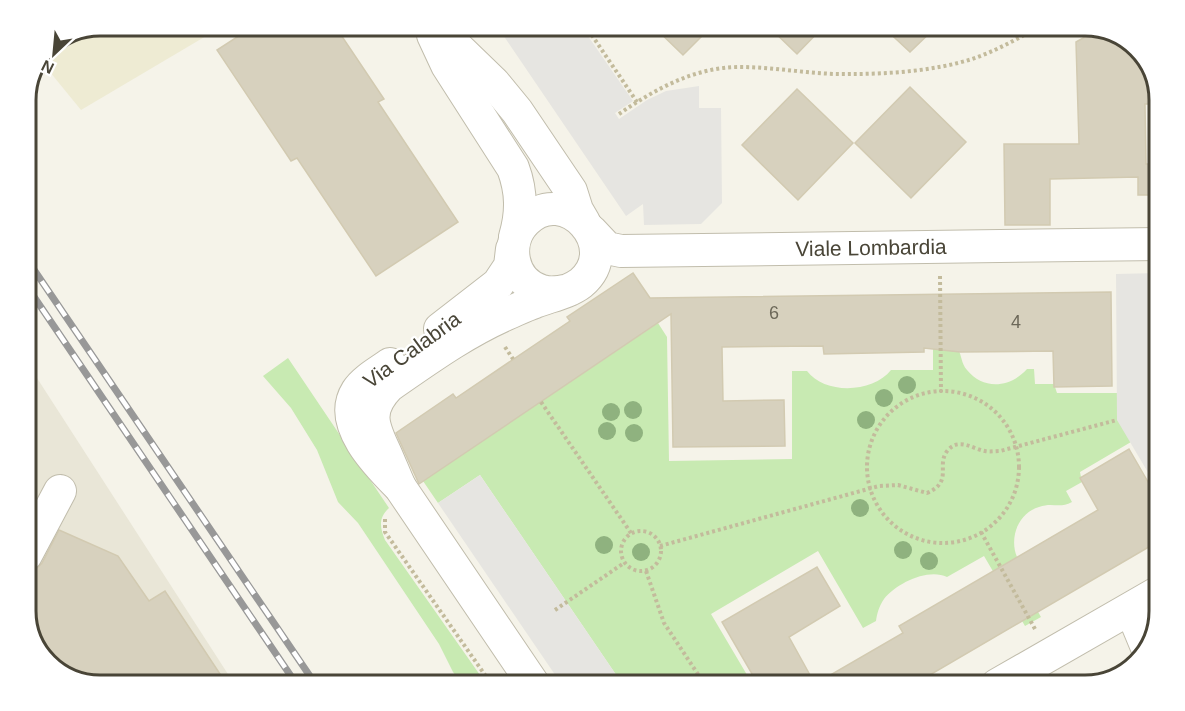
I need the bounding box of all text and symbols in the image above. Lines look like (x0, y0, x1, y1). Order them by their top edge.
north arrow (24, 24, 84, 84)
text: N (39, 57, 57, 77)
street label: Viale Lombardia (795, 235, 947, 260)
house number: 6 (769, 303, 779, 323)
street label: Via Calabria (359, 307, 465, 392)
house number: 4 (1011, 312, 1021, 332)

